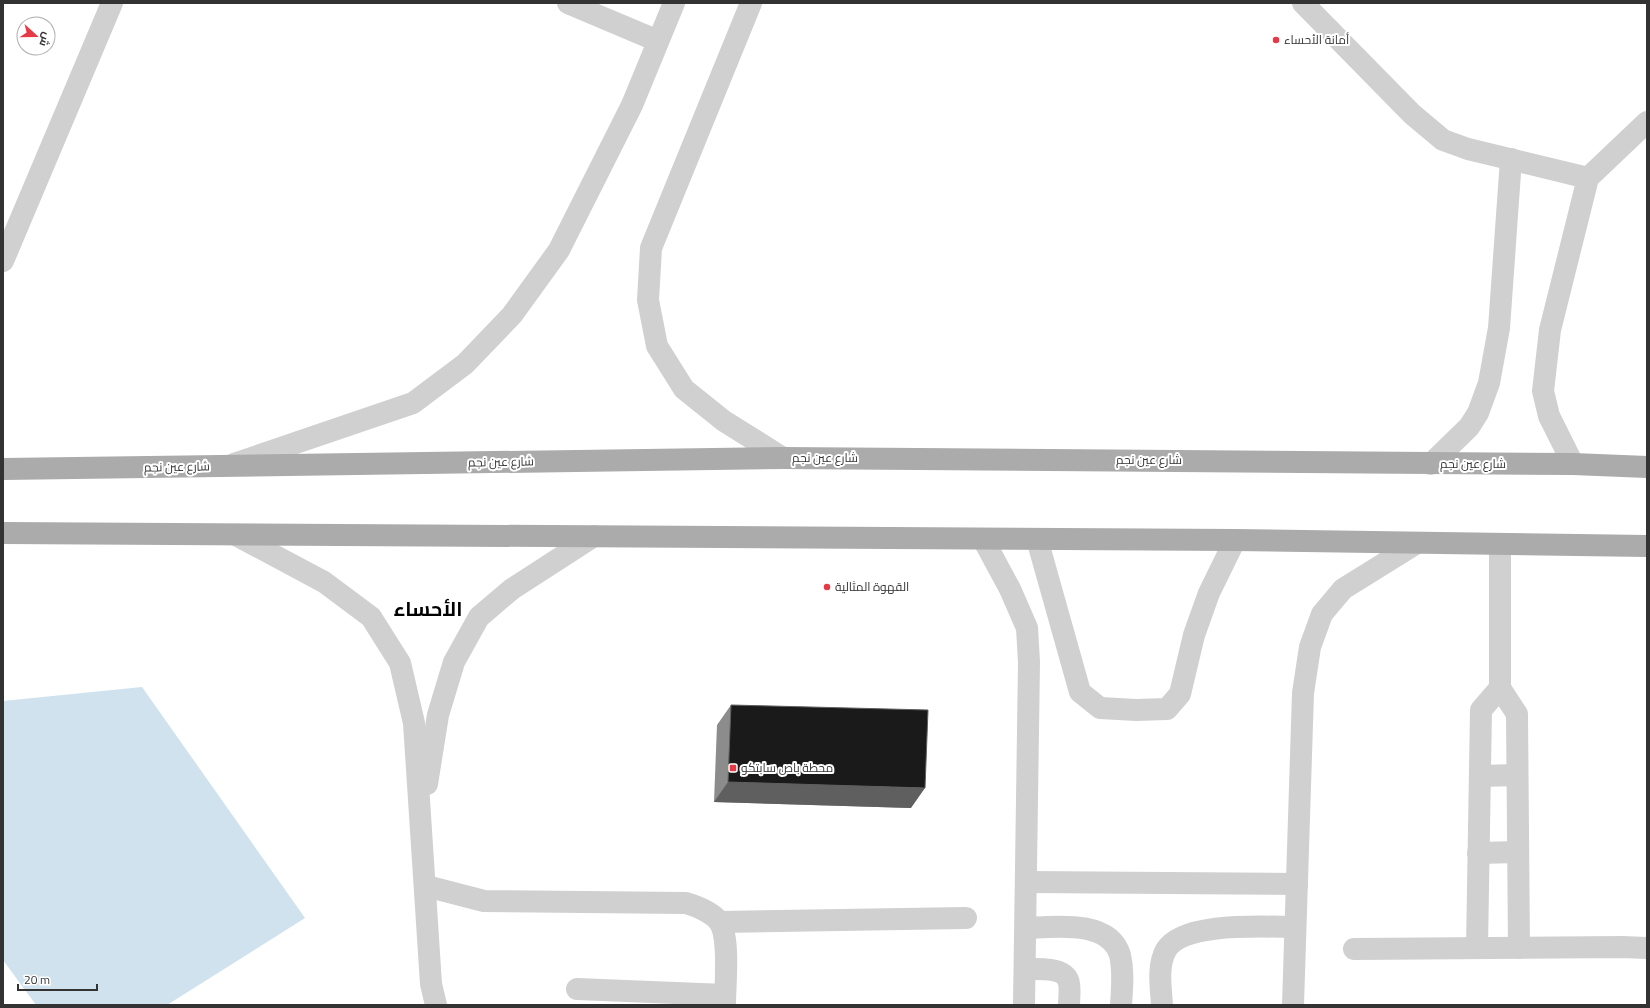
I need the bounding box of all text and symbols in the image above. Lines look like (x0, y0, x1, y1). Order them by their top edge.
north arrow (16, 16, 56, 56)
text: ش (35, 30, 55, 49)
place label: أمانة الأحساء (1284, 30, 1349, 49)
marker: أمانة الأحساء (1271, 35, 1281, 45)
street label: شارع عين نجم (792, 448, 858, 467)
street label: شارع عين نجم (1116, 450, 1182, 469)
street label: شارع عين نجم (468, 451, 534, 472)
street label: شارع عين نجم (1440, 454, 1506, 473)
street label: شارع عين نجم (144, 456, 210, 477)
place label: القهوة المثالية (835, 577, 909, 596)
marker: القهوة المثالية (822, 582, 832, 592)
district label: الأحساء (394, 593, 462, 624)
place label: محطة باص سابتكو (741, 758, 833, 777)
marker: محطة باص سابتكو (728, 763, 738, 773)
scale bar (18, 966, 97, 992)
text: 20 m (24, 970, 50, 989)

